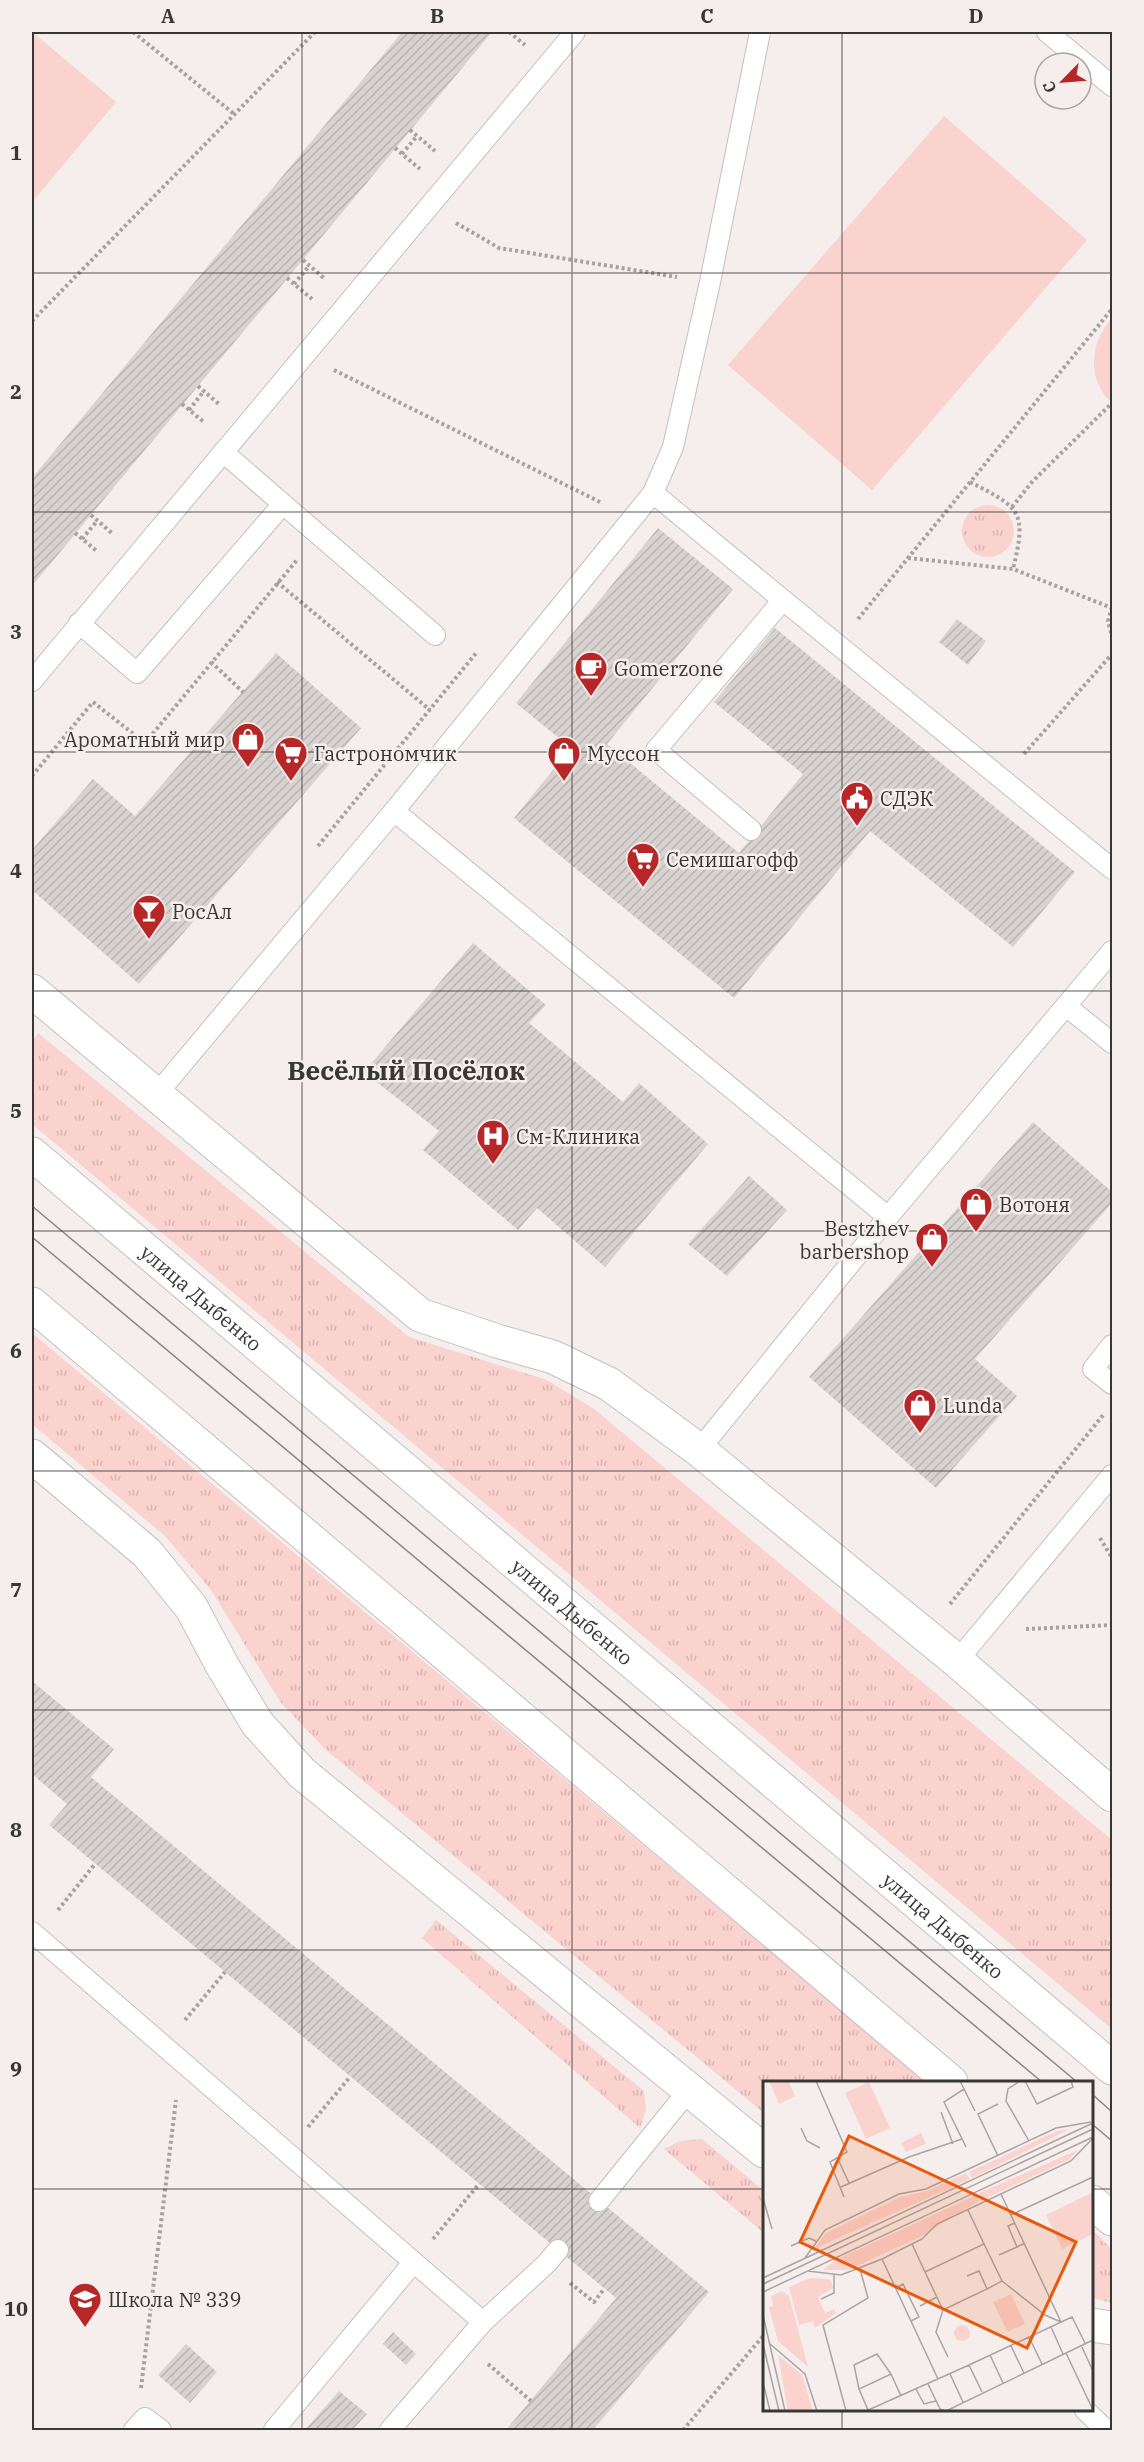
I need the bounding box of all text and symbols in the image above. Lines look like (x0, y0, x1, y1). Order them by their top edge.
text: A (161, 2, 175, 29)
text: B (430, 2, 444, 29)
text: C (700, 2, 714, 29)
text: D (968, 2, 984, 29)
north arrow (1033, 51, 1093, 111)
text: С (1038, 78, 1061, 96)
text: 1 (10, 139, 22, 166)
text: 2 (10, 378, 22, 405)
text: 3 (10, 618, 22, 645)
cafe icon: Gomerzone (573, 650, 609, 697)
place label: Gomerzone (614, 655, 723, 682)
shop icon: Ароматный мир (230, 721, 266, 768)
place label: Ароматный мир (64, 726, 225, 753)
supermarket icon: Гастрономчик (273, 735, 309, 782)
shop icon: Муссон (546, 735, 582, 782)
place label: Гастрономчик (314, 740, 457, 767)
place label: Муссон (587, 740, 660, 767)
public building icon: СДЭК (839, 780, 875, 827)
place label: СДЭК (880, 785, 934, 812)
supermarket icon: Семишагофф (625, 841, 661, 888)
place label: Семишагофф (666, 846, 798, 873)
text: 4 (10, 857, 22, 884)
bar icon: РосАл (131, 893, 167, 940)
place label: РосАл (172, 898, 232, 925)
district label: Весёлый Посёлок (287, 1053, 525, 1087)
text: 5 (10, 1097, 22, 1124)
hospital icon: См-Клиника (475, 1118, 511, 1165)
place label: См-Клиника (516, 1123, 640, 1150)
shop icon: Вотоня (958, 1186, 994, 1233)
place label: Вотоня (999, 1191, 1070, 1218)
place label: Bestzhev barbershop (800, 1215, 909, 1265)
shop icon: Bestzhev barbershop (914, 1221, 950, 1268)
street label: улица Дыбенко (135, 1238, 268, 1357)
text: 6 (10, 1337, 22, 1364)
shop icon: Lunda (902, 1387, 938, 1434)
place label: Lunda (943, 1392, 1003, 1419)
street label: улица Дыбенко (506, 1552, 639, 1671)
text: 7 (10, 1576, 22, 1603)
text: 8 (10, 1816, 22, 1843)
street label: улица Дыбенко (877, 1866, 1010, 1985)
text: 9 (10, 2055, 22, 2082)
inset map (763, 2081, 1093, 2411)
school or university icon: Школа № 339 (67, 2281, 103, 2328)
place label: Школа № 339 (108, 2286, 241, 2313)
text: 10 (4, 2295, 28, 2322)

